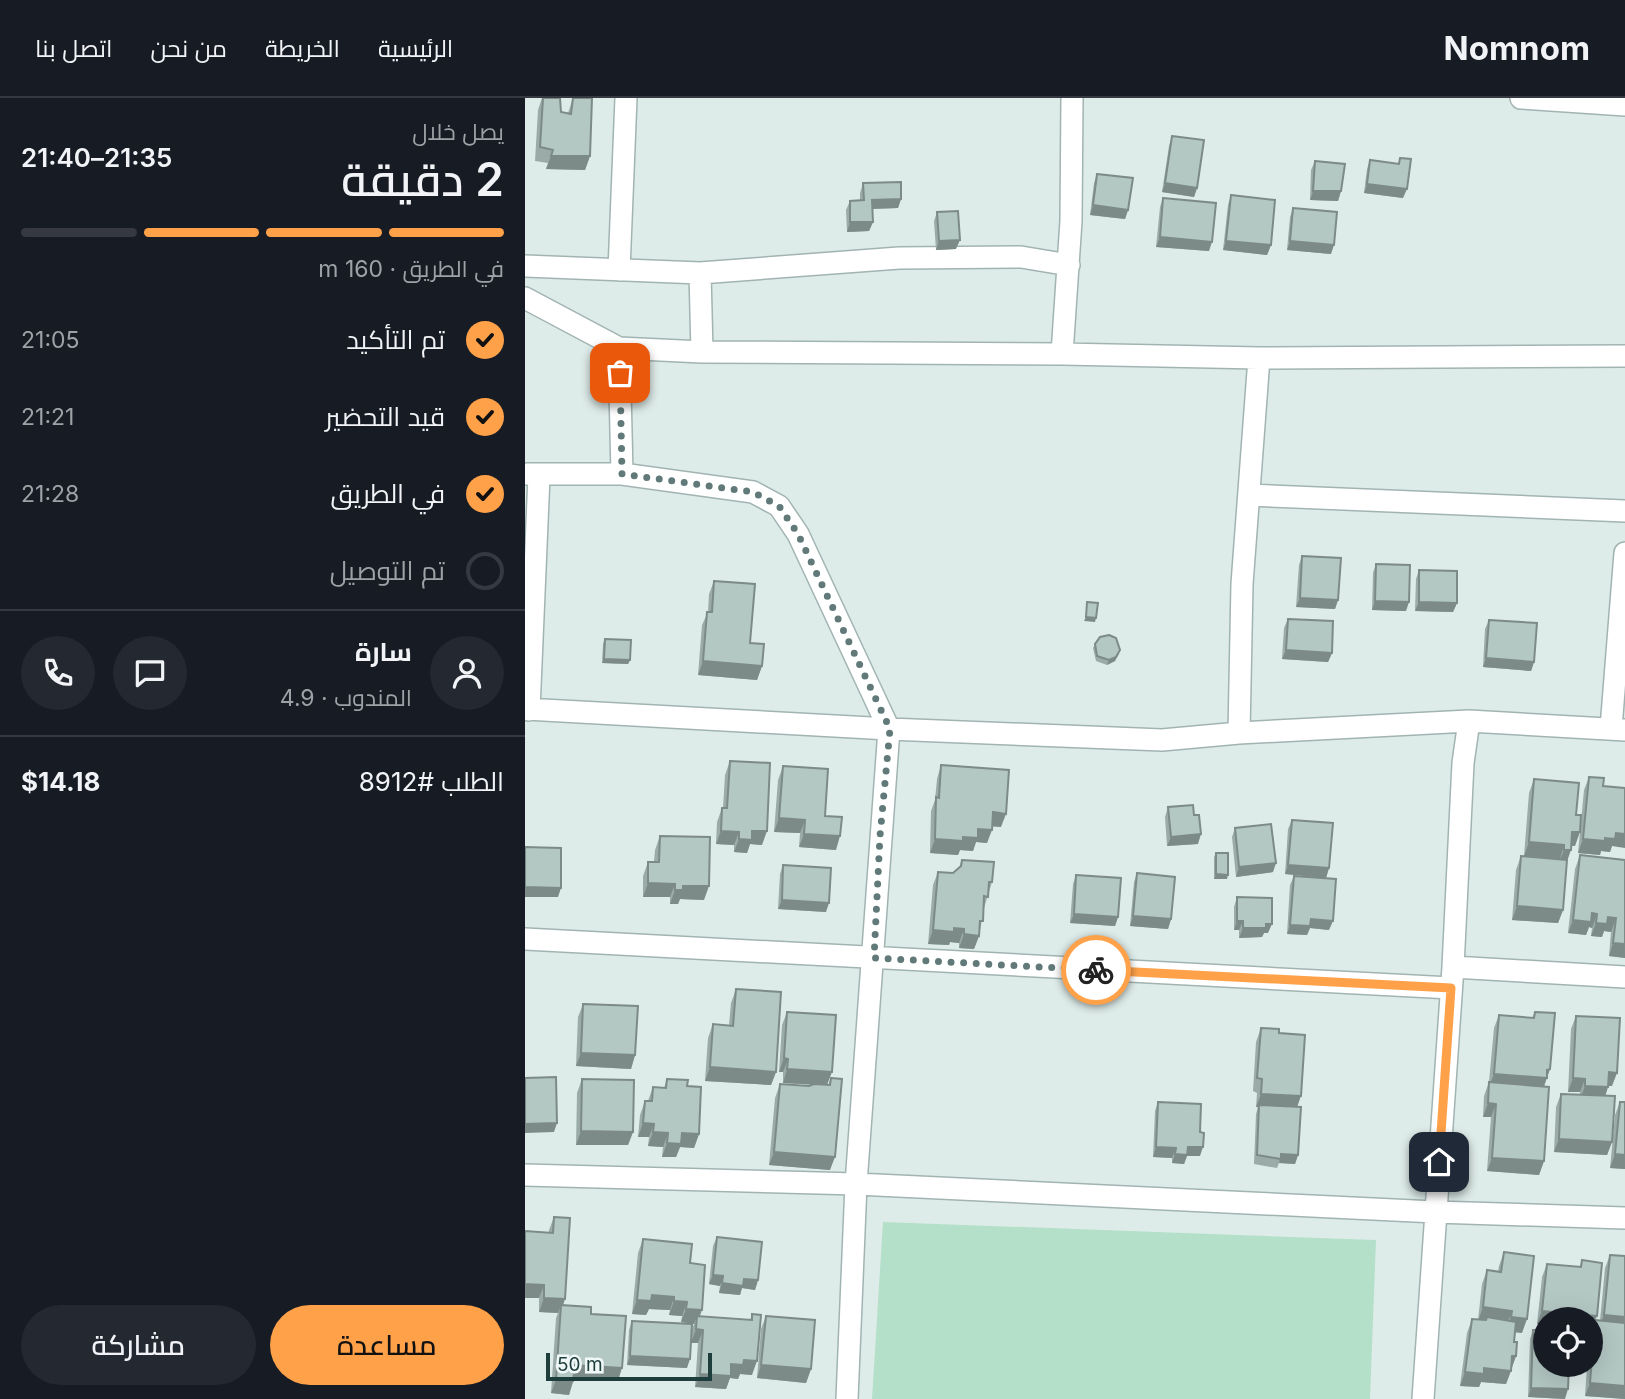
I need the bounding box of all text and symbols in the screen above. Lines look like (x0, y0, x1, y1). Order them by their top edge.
text: Nomnom (1444, 28, 1590, 68)
text: اتصل بنا (35, 34, 112, 63)
text: من نحن (150, 34, 227, 63)
text: الخريطة (265, 34, 340, 63)
text: الرئيسية (378, 34, 453, 63)
text: يصل خلال (412, 118, 504, 146)
text: 21:35–21:40 (21, 142, 172, 173)
text: 2 دقيقة (341, 151, 504, 207)
text: في الطريق · 160 m (318, 255, 504, 283)
icon: check (466, 321, 504, 359)
text: تم التأكيد (346, 324, 445, 355)
text: 21:05 (21, 326, 80, 354)
pin (590, 343, 650, 403)
icon: bag (601, 354, 639, 392)
icon: check (466, 398, 504, 436)
text: قيد التحضير (325, 401, 445, 432)
text: 21:21 (21, 403, 74, 431)
icon: check (466, 475, 504, 513)
text: في الطريق (330, 478, 445, 509)
text: 21:28 (21, 480, 79, 508)
text: تم التوصيل (330, 555, 445, 586)
button: phone (21, 636, 95, 710)
button: chat (113, 636, 187, 710)
text: سارة (355, 636, 412, 667)
button: person (430, 636, 504, 710)
text: المندوب · 4.9 (280, 684, 412, 712)
text: $14.18 (21, 766, 100, 797)
text: الطلب #8912 (359, 766, 504, 797)
courier (1061, 935, 1131, 1005)
icon: bike (1077, 951, 1115, 989)
pin (1409, 1132, 1469, 1192)
icon: home (1420, 1143, 1458, 1181)
button: مشاركة (21, 1305, 256, 1385)
button: مساعدة (270, 1305, 504, 1385)
map controls (1533, 1307, 1603, 1377)
button: locate (1533, 1307, 1603, 1377)
scale bar (546, 1350, 712, 1382)
text: 50 m (557, 1353, 603, 1376)

